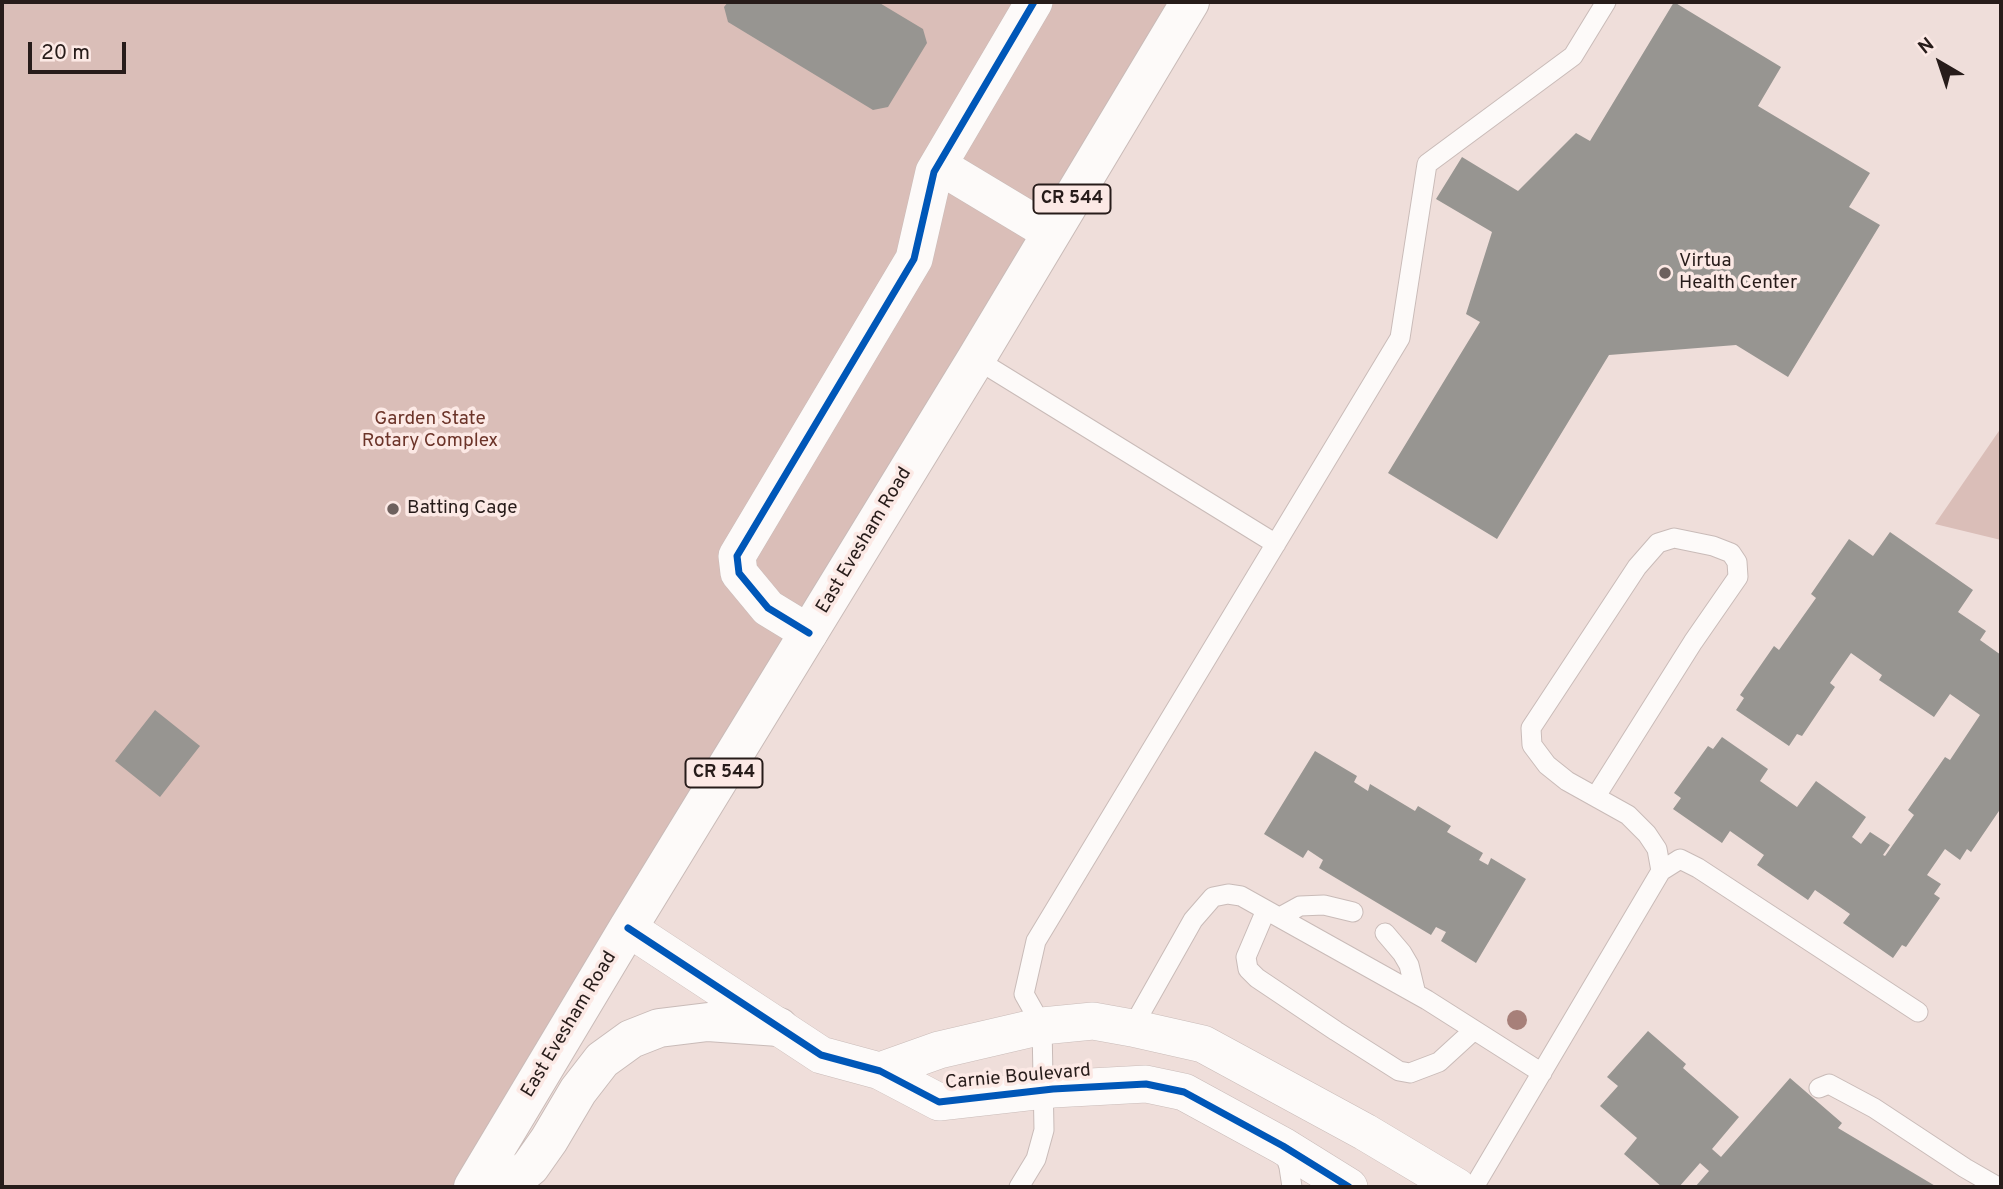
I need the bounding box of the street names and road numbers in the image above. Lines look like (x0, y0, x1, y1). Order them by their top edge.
road number: CR 544 (1034, 184, 1110, 214)
street label: East Evesham Road (812, 464, 918, 618)
road number: CR 544 (686, 758, 762, 788)
street label: East Evesham Road (517, 948, 623, 1102)
street label: Carnie Boulevard (944, 1060, 1092, 1096)

